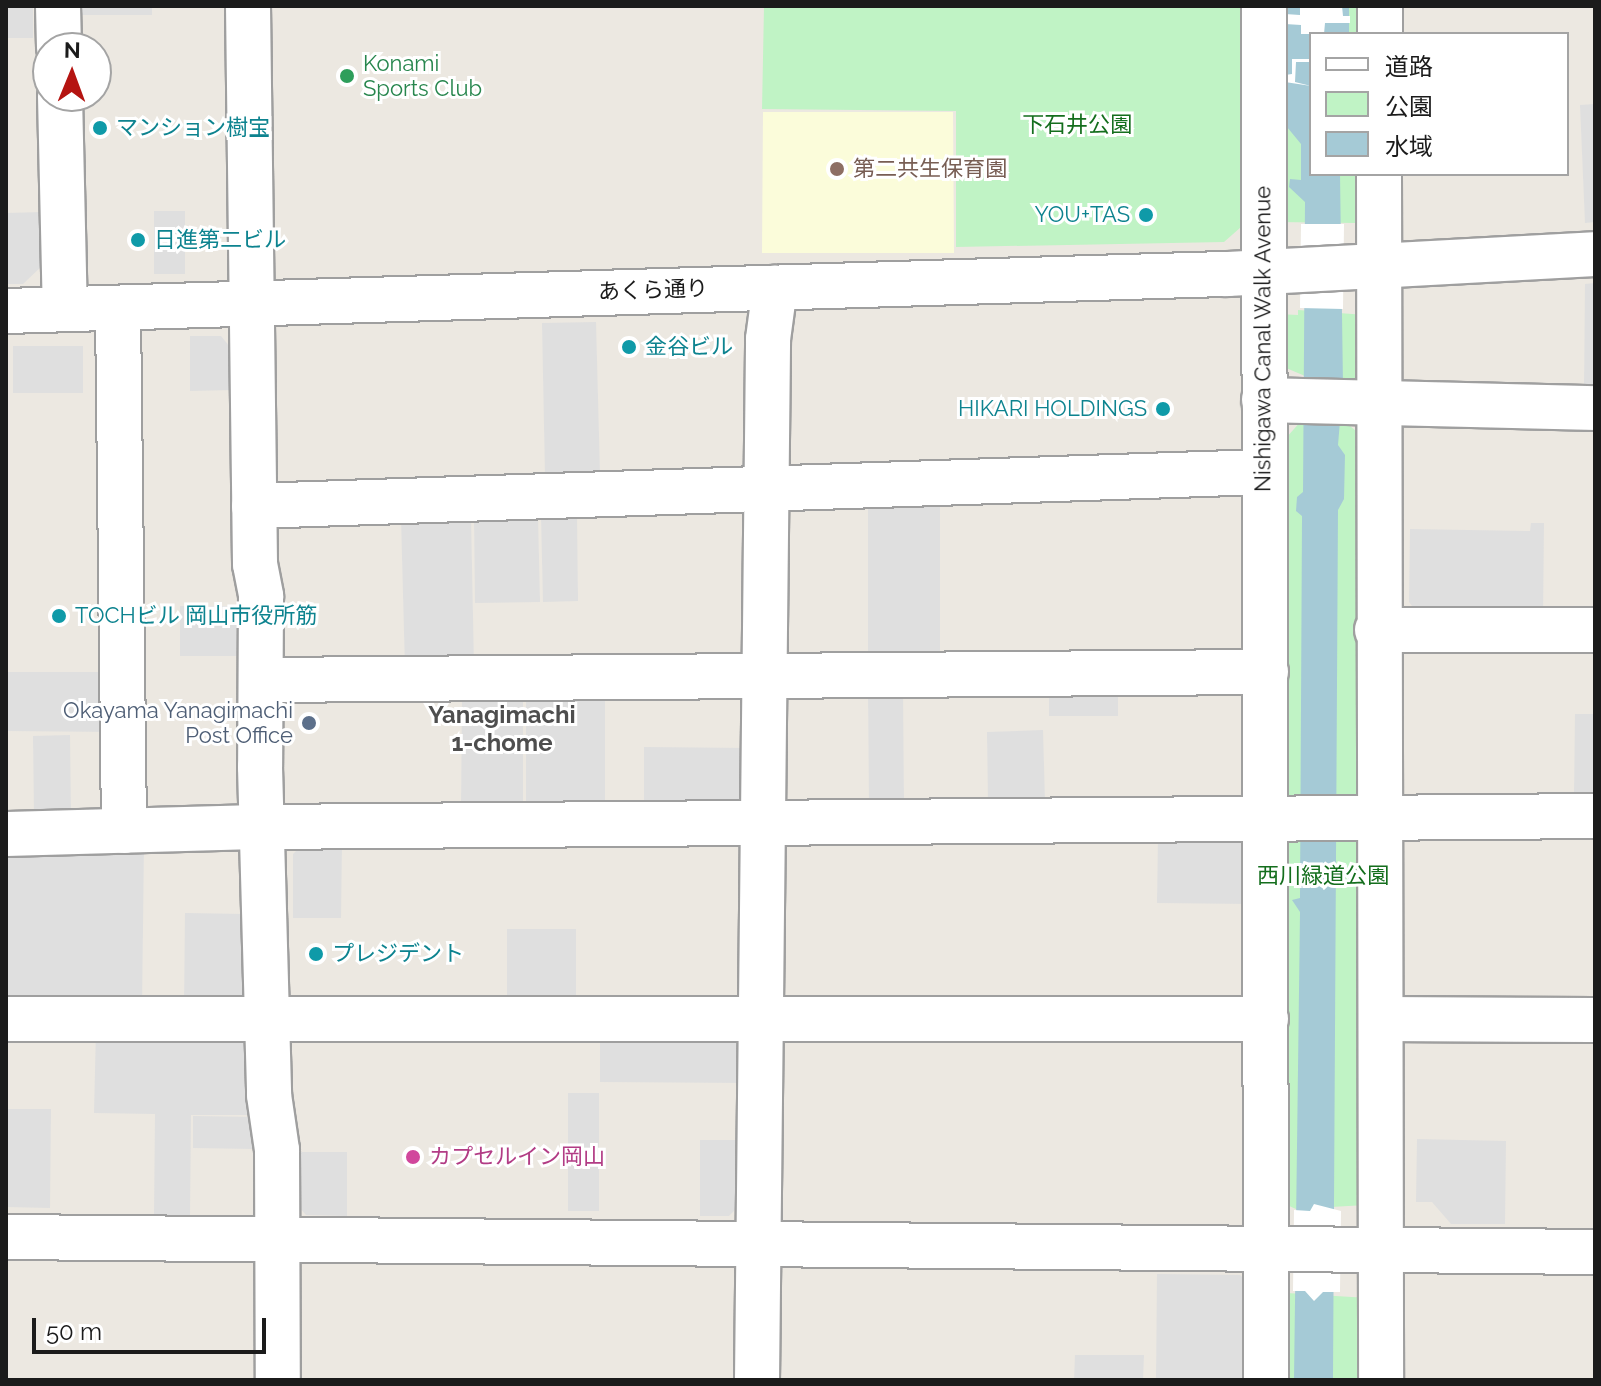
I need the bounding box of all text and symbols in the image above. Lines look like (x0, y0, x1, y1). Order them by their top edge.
north arrow (32, 32, 112, 112)
legend (1309, 32, 1569, 176)
text: N (64, 37, 81, 63)
place label: Konami Sports Club (363, 50, 482, 102)
text: 道路 (1385, 52, 1433, 81)
marker: Konami Sports Club (338, 67, 356, 85)
text: 公園 (1385, 92, 1433, 121)
park label: 下石井公園 (1022, 112, 1132, 138)
place label: マンション樹宝 (116, 115, 270, 141)
marker: マンション樹宝 (91, 119, 109, 137)
text: 水域 (1385, 132, 1433, 161)
place label: 第二共生保育園 (853, 156, 1007, 182)
marker: 第二共生保育園 (828, 160, 846, 178)
street label: Nishigawa Canal Walk Avenue (1250, 185, 1276, 493)
place label: YOU+TAS (1035, 202, 1130, 228)
marker: YOU+TAS (1137, 206, 1155, 224)
place label: 日進第二ビル (154, 227, 286, 253)
marker: 日進第二ビル (129, 231, 147, 249)
street label: あくら通り (598, 275, 708, 305)
place label: 金谷ビル (645, 334, 733, 360)
marker: 金谷ビル (620, 338, 638, 356)
place label: HIKARI HOLDINGS (958, 396, 1147, 422)
marker: HIKARI HOLDINGS (1154, 400, 1172, 418)
place label: TOCHビル 岡山市役所筋 (75, 603, 317, 629)
marker: TOCHビル 岡山市役所筋 (50, 607, 68, 625)
place label: Okayama Yanagimachi Post Office (62, 697, 293, 748)
district label: Yanagimachi 1-chome (428, 701, 576, 757)
marker: Okayama Yanagimachi Post Office (300, 714, 318, 732)
park label: 西川緑道公園 (1257, 863, 1389, 889)
place label: プレジデント (332, 941, 464, 967)
marker: プレジデント (307, 945, 325, 963)
place label: カプセルイン岡山 (429, 1144, 605, 1170)
marker: カプセルイン岡山 (404, 1148, 422, 1166)
scale bar (36, 1302, 270, 1352)
text: 50 m (46, 1317, 102, 1346)

